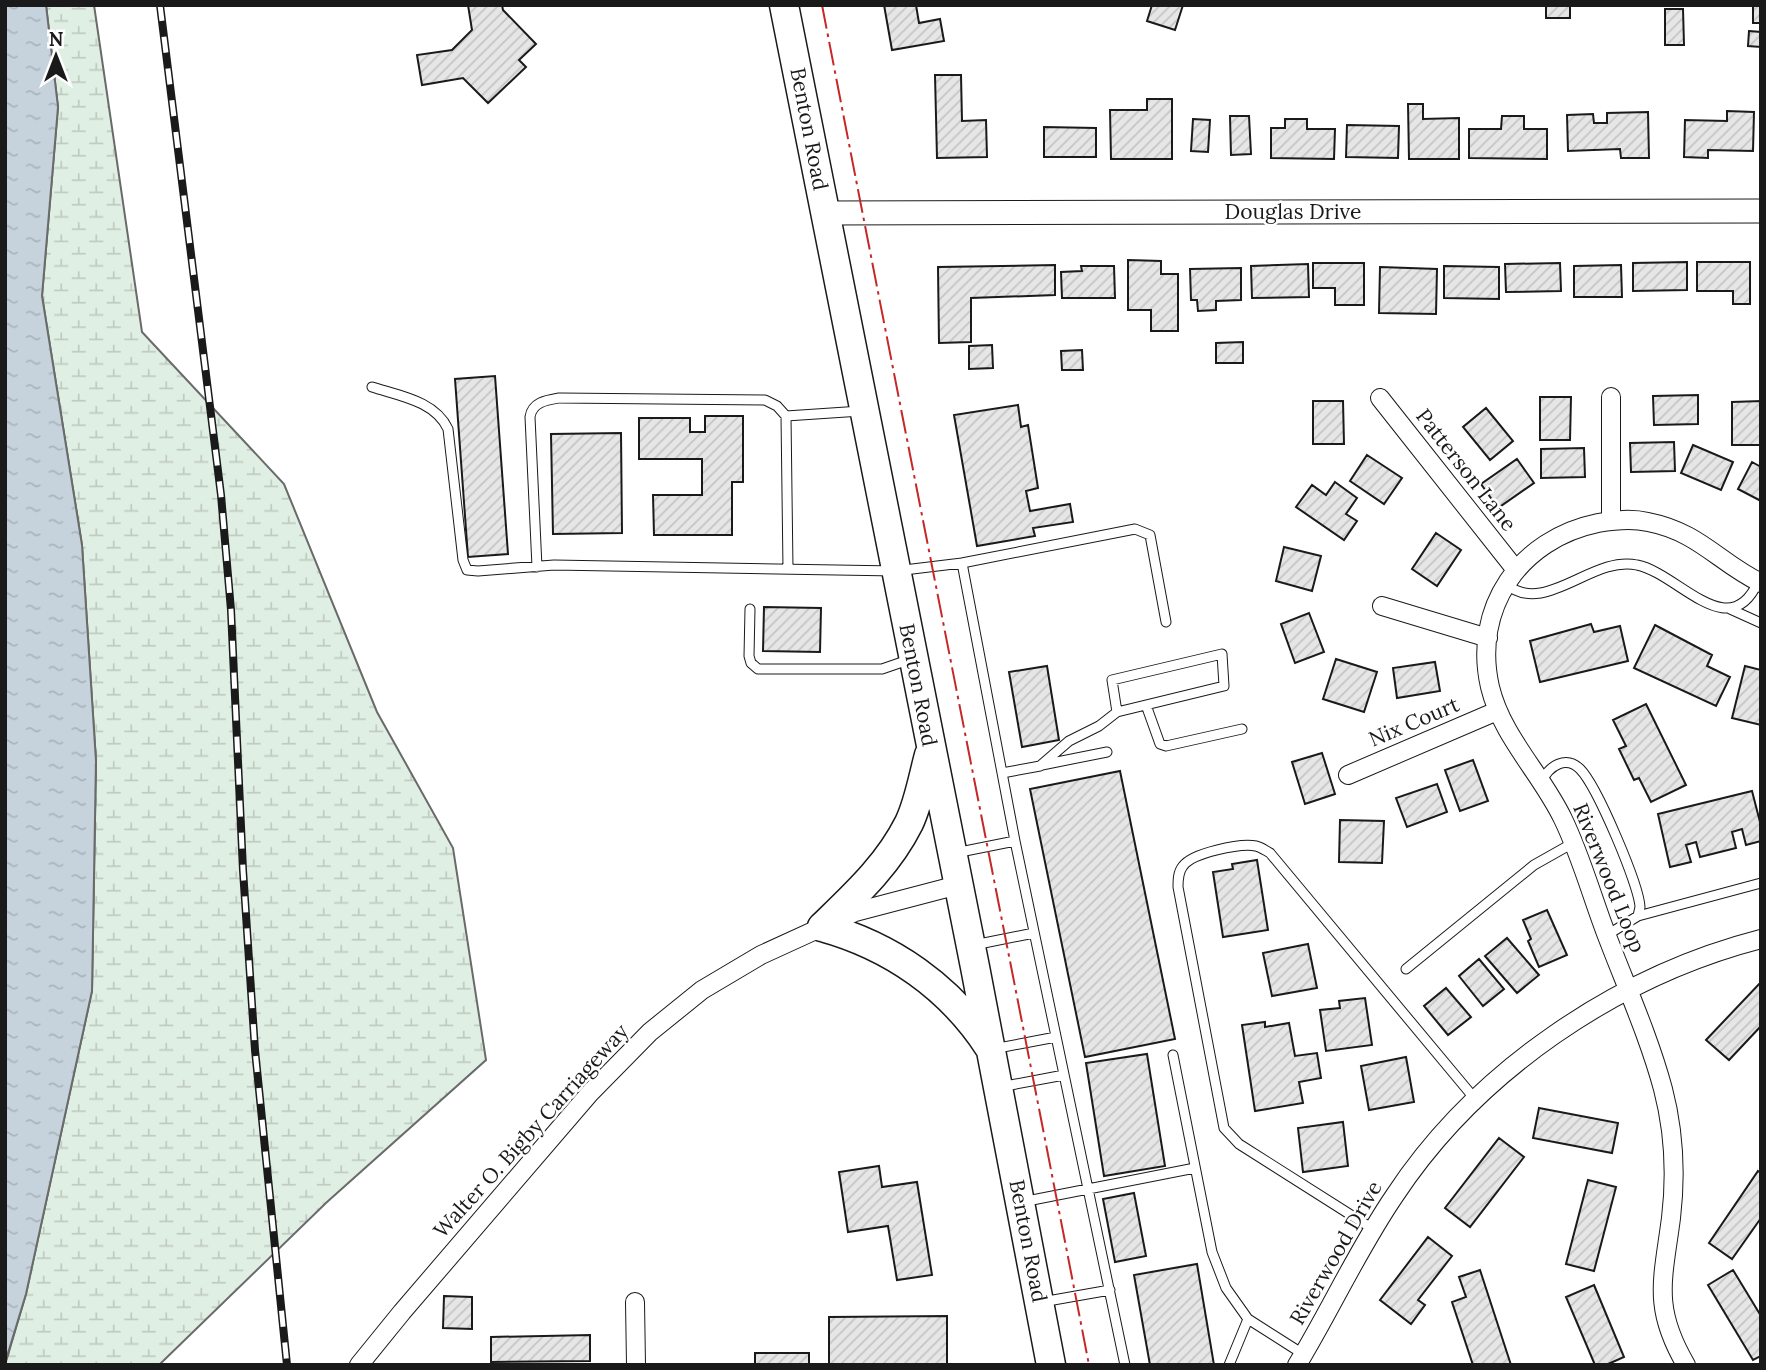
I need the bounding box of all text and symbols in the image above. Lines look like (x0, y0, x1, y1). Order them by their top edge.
north arrow (21, 21, 91, 91)
text: N (49, 27, 64, 51)
street label: Benton Road (784, 65, 835, 193)
street label: Douglas Drive (1225, 198, 1361, 225)
street label: Patterson Lane (1410, 403, 1523, 536)
street label: Benton Road (893, 621, 944, 749)
street label: Nix Court (1365, 690, 1464, 753)
street label: Riverwood Loop (1567, 799, 1652, 956)
street label: Walter O. Bigby Carriageway (427, 1018, 634, 1243)
street label: Riverwood Drive (1283, 1176, 1388, 1330)
street label: Benton Road (1003, 1177, 1054, 1305)

